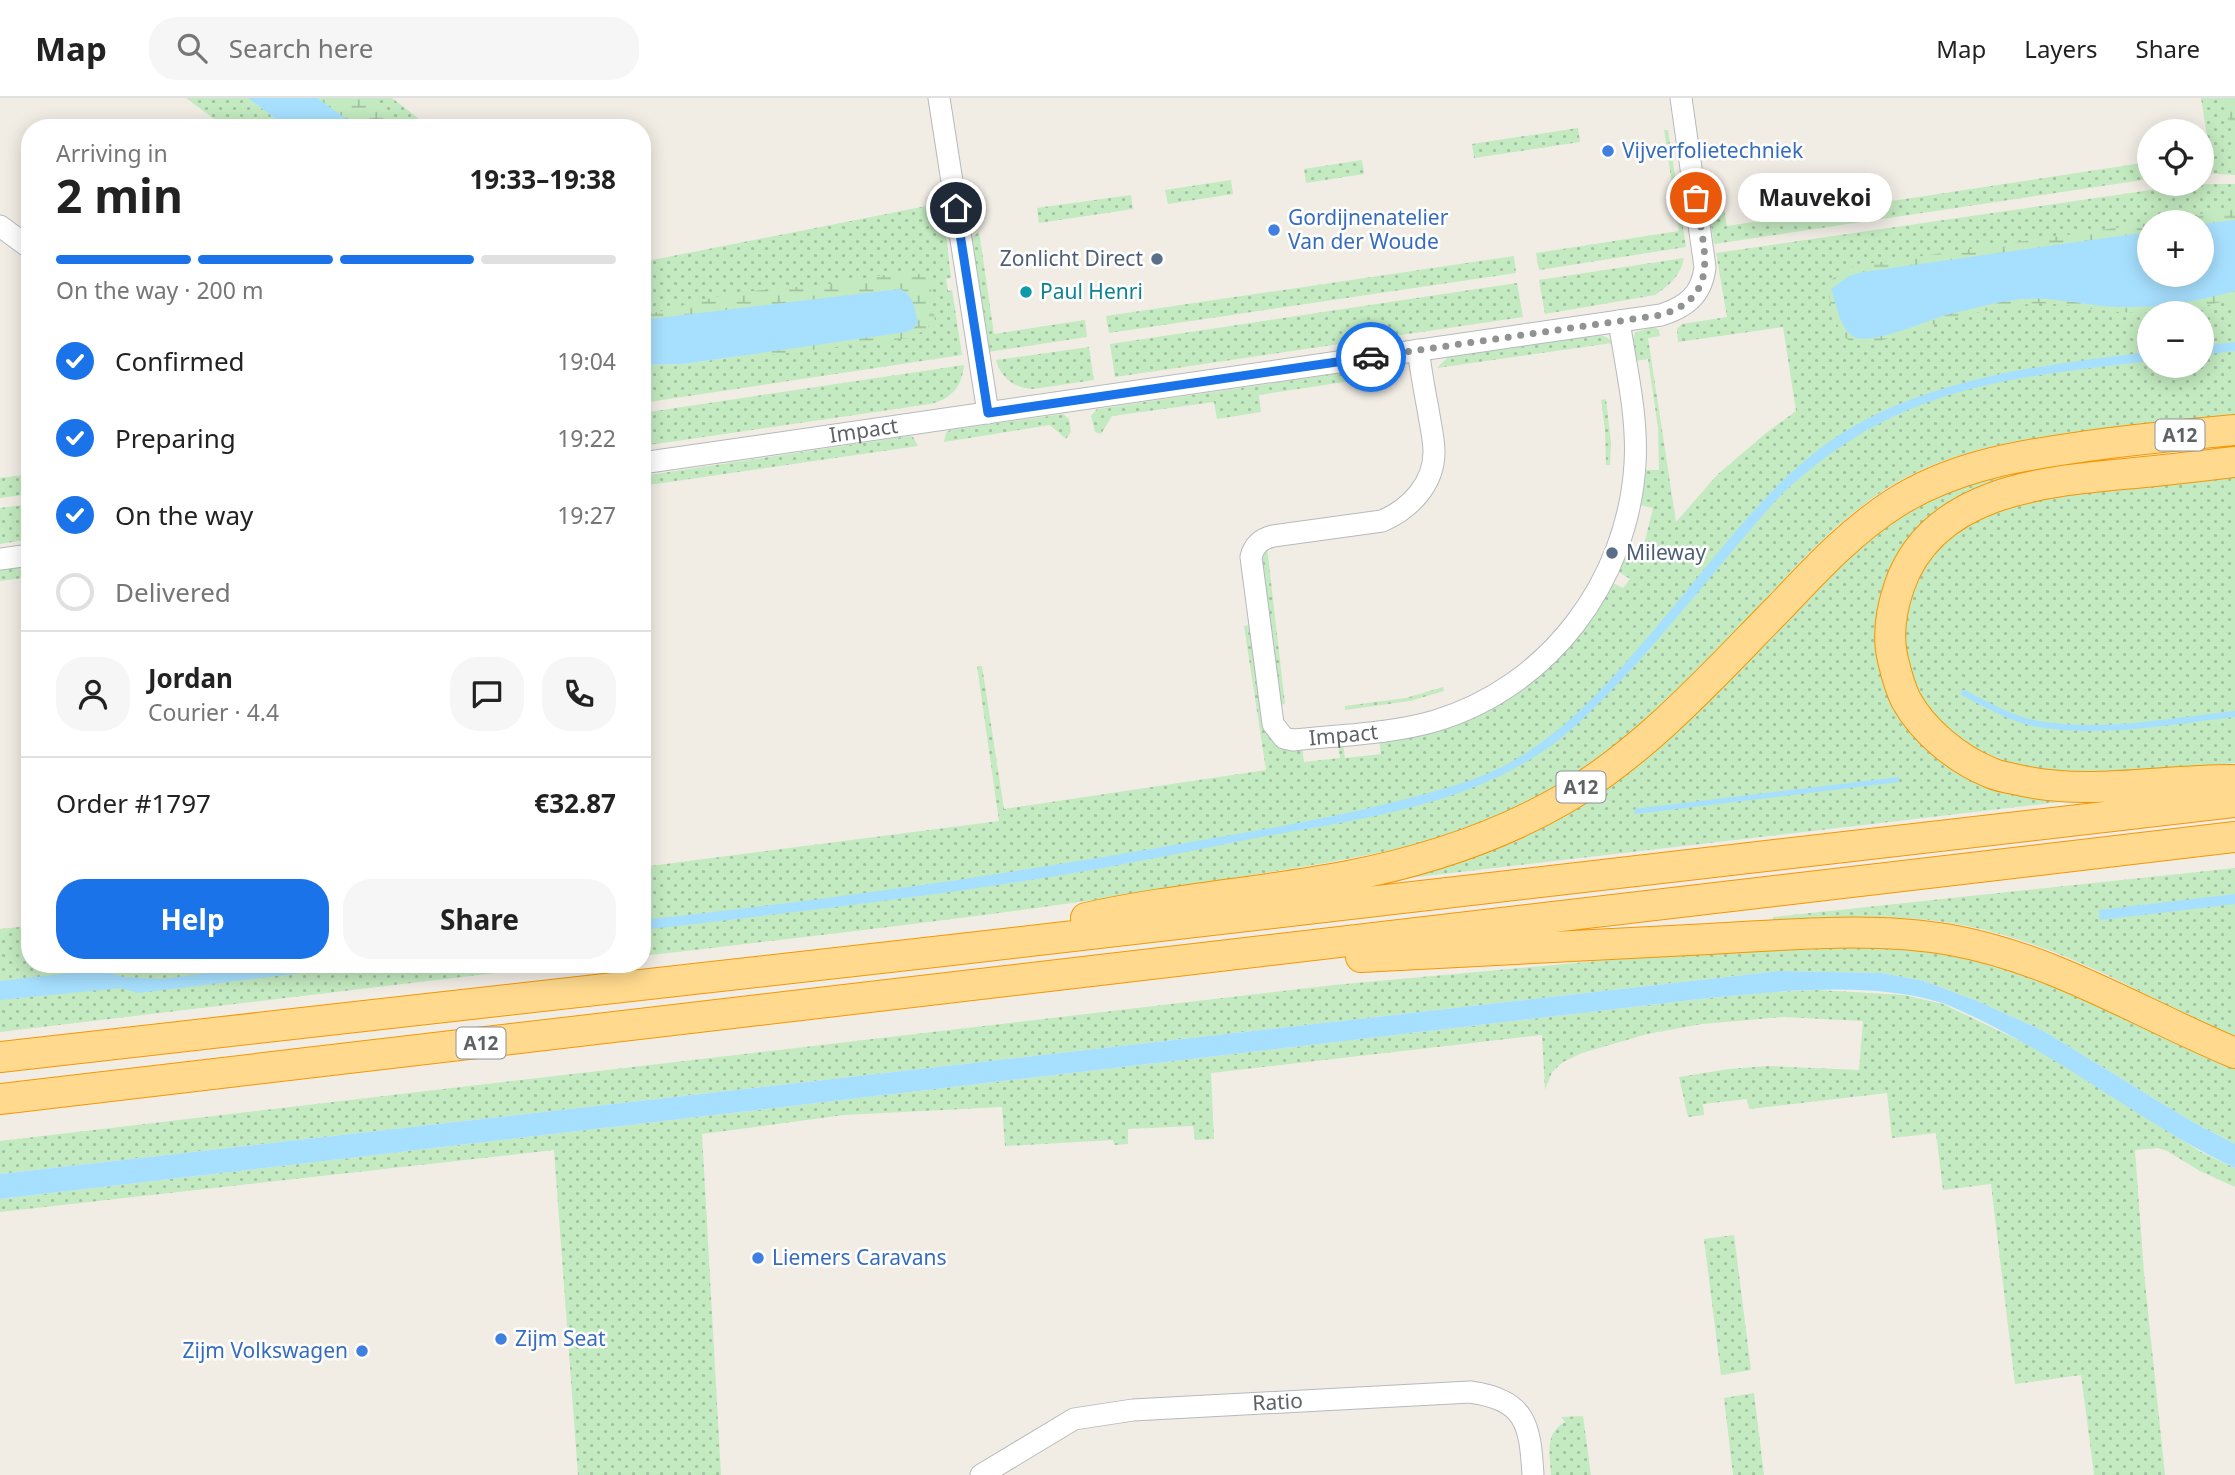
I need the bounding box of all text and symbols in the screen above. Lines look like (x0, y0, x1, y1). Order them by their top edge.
search box (149, 17, 639, 80)
text: Map (35, 26, 107, 71)
icon: search (173, 29, 211, 67)
text: Search here (229, 30, 373, 66)
text: Map (1936, 32, 1986, 65)
text: Layers (2024, 32, 2098, 65)
text: Share (2136, 32, 2200, 65)
map controls (2137, 119, 2214, 378)
button: locate (2137, 119, 2214, 196)
place label: Vijverfolietechniek (1622, 136, 1804, 164)
text: Arriving in (56, 137, 168, 169)
marker: Vijverfolietechniek (1600, 143, 1616, 159)
text: 19:33–19:38 (469, 161, 616, 197)
text: 2 min (56, 164, 183, 226)
pin (1666, 168, 1726, 228)
callout: Mauvekoi (1738, 174, 1892, 222)
pin (926, 178, 986, 238)
icon: bag (1677, 179, 1715, 217)
text: Mauvekoi (1759, 181, 1871, 213)
icon: home (937, 189, 975, 227)
place label: Gordijnenatelier Van der Woude (1288, 203, 1449, 255)
button: + (2137, 210, 2214, 287)
marker: Gordijnenatelier Van der Woude (1266, 222, 1282, 238)
place label: Zonlicht Direct (1000, 244, 1143, 272)
marker: Zonlicht Direct (1149, 251, 1165, 267)
text: On the way · 200 m (56, 274, 263, 306)
place label: Paul Henri (1040, 277, 1143, 305)
marker: Paul Henri (1018, 284, 1034, 300)
button: − (2137, 301, 2214, 378)
courier (1336, 322, 1406, 392)
icon: car (1352, 338, 1390, 376)
icon: check (56, 342, 94, 380)
text: Confirmed (115, 343, 245, 379)
text: 19:04 (557, 345, 616, 377)
street label: Impact (827, 411, 900, 449)
icon: check (56, 419, 94, 457)
text: Preparing (115, 420, 236, 456)
road number: A12 (2156, 420, 2204, 450)
text: 19:22 (557, 422, 616, 454)
icon: check (56, 496, 94, 534)
text: On the way (115, 497, 253, 533)
text: 19:27 (557, 499, 616, 531)
place label: Mileway (1626, 538, 1707, 566)
marker: Mileway (1604, 545, 1620, 561)
text: Delivered (115, 574, 231, 610)
button: person (56, 657, 130, 731)
button: chat (450, 657, 524, 731)
button: phone (542, 657, 616, 731)
text: Jordan (148, 660, 233, 696)
text: Courier · 4.4 (148, 696, 279, 728)
street label: Impact (1307, 717, 1380, 751)
road number: A12 (1556, 772, 1606, 802)
text: Order #1797 (56, 785, 211, 821)
text: €32.87 (534, 785, 616, 821)
button: Help (56, 879, 329, 959)
button: Share (343, 879, 616, 959)
road number: A12 (456, 1028, 505, 1058)
place label: Liemers Caravans (772, 1243, 947, 1271)
marker: Liemers Caravans (750, 1250, 766, 1266)
place label: Zijm Seat (515, 1324, 606, 1352)
marker: Zijm Seat (493, 1331, 509, 1347)
place label: Zijm Volkswagen (182, 1336, 348, 1364)
marker: Zijm Volkswagen (354, 1343, 370, 1359)
street label: Ratio (1251, 1386, 1303, 1417)

